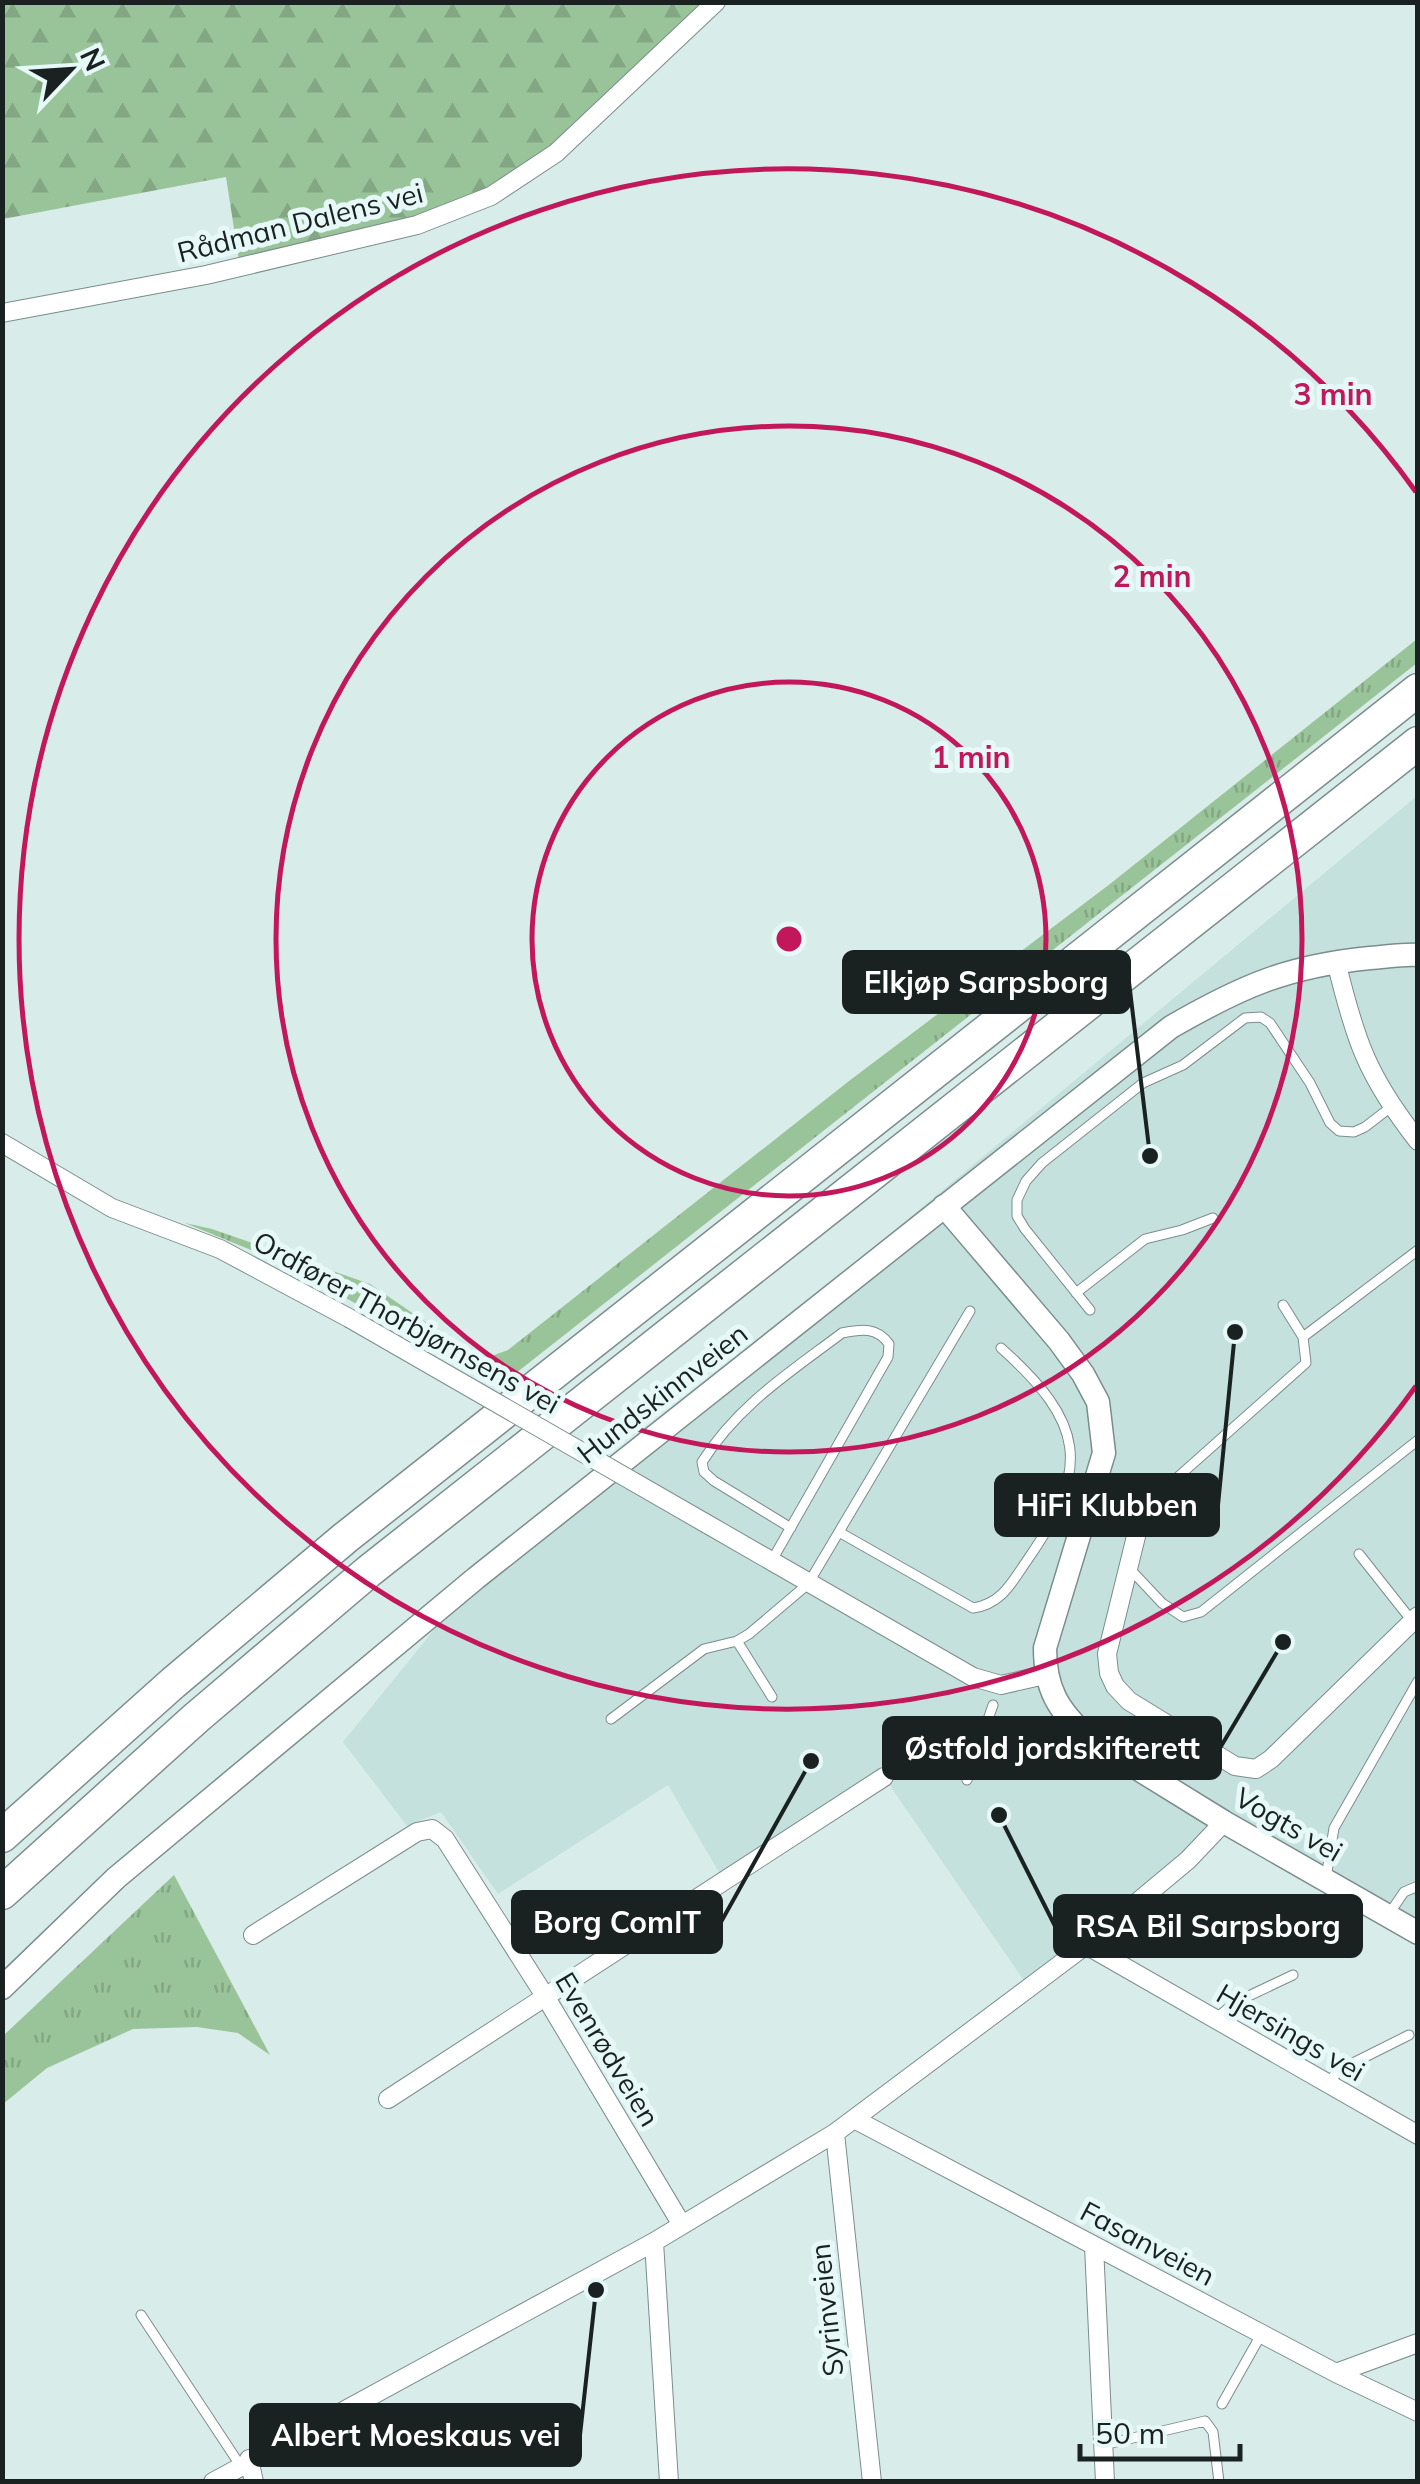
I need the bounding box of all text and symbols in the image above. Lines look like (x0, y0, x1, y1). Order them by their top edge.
north arrow (20, 20, 120, 120)
text: N (73, 42, 113, 76)
street label: Rådman Dalens vei (174, 175, 426, 269)
text: 3 min (1293, 375, 1373, 413)
text: 2 min (1112, 557, 1192, 595)
text: 1 min (931, 738, 1011, 776)
centre of rings (771, 921, 807, 957)
callout: Elkjøp Sarpsborg (844, 952, 1129, 1012)
text: Elkjøp Sarpsborg (864, 963, 1108, 1001)
street label: Ordfører Thorbjørnsens vei (248, 1223, 566, 1421)
street label: Hundskinnveien (570, 1316, 754, 1470)
callout: HiFi Klubben (996, 1475, 1218, 1535)
text: HiFi Klubben (1016, 1486, 1198, 1524)
callout: Østfold jordskifterett (884, 1718, 1220, 1778)
text: Østfold jordskifterett (904, 1729, 1200, 1767)
street label: Vogts vei (1229, 1779, 1349, 1869)
callout: Borg ComIT (513, 1892, 721, 1952)
callout: RSA Bil Sarpsborg (1055, 1896, 1361, 1956)
text: Borg ComIT (533, 1903, 702, 1941)
text: RSA Bil Sarpsborg (1075, 1907, 1341, 1945)
street label: Evenrødveien (548, 1966, 668, 2132)
street label: Hjersings vei (1211, 1976, 1371, 2088)
street label: Fasanveien (1075, 2193, 1221, 2293)
street label: Syrinveien (802, 2242, 850, 2378)
scale bar (1080, 2399, 1240, 2461)
callout: Albert Moeskaus vei (251, 2405, 580, 2465)
text: 50 m (1095, 2414, 1165, 2452)
text: Albert Moeskaus vei (271, 2416, 561, 2454)

